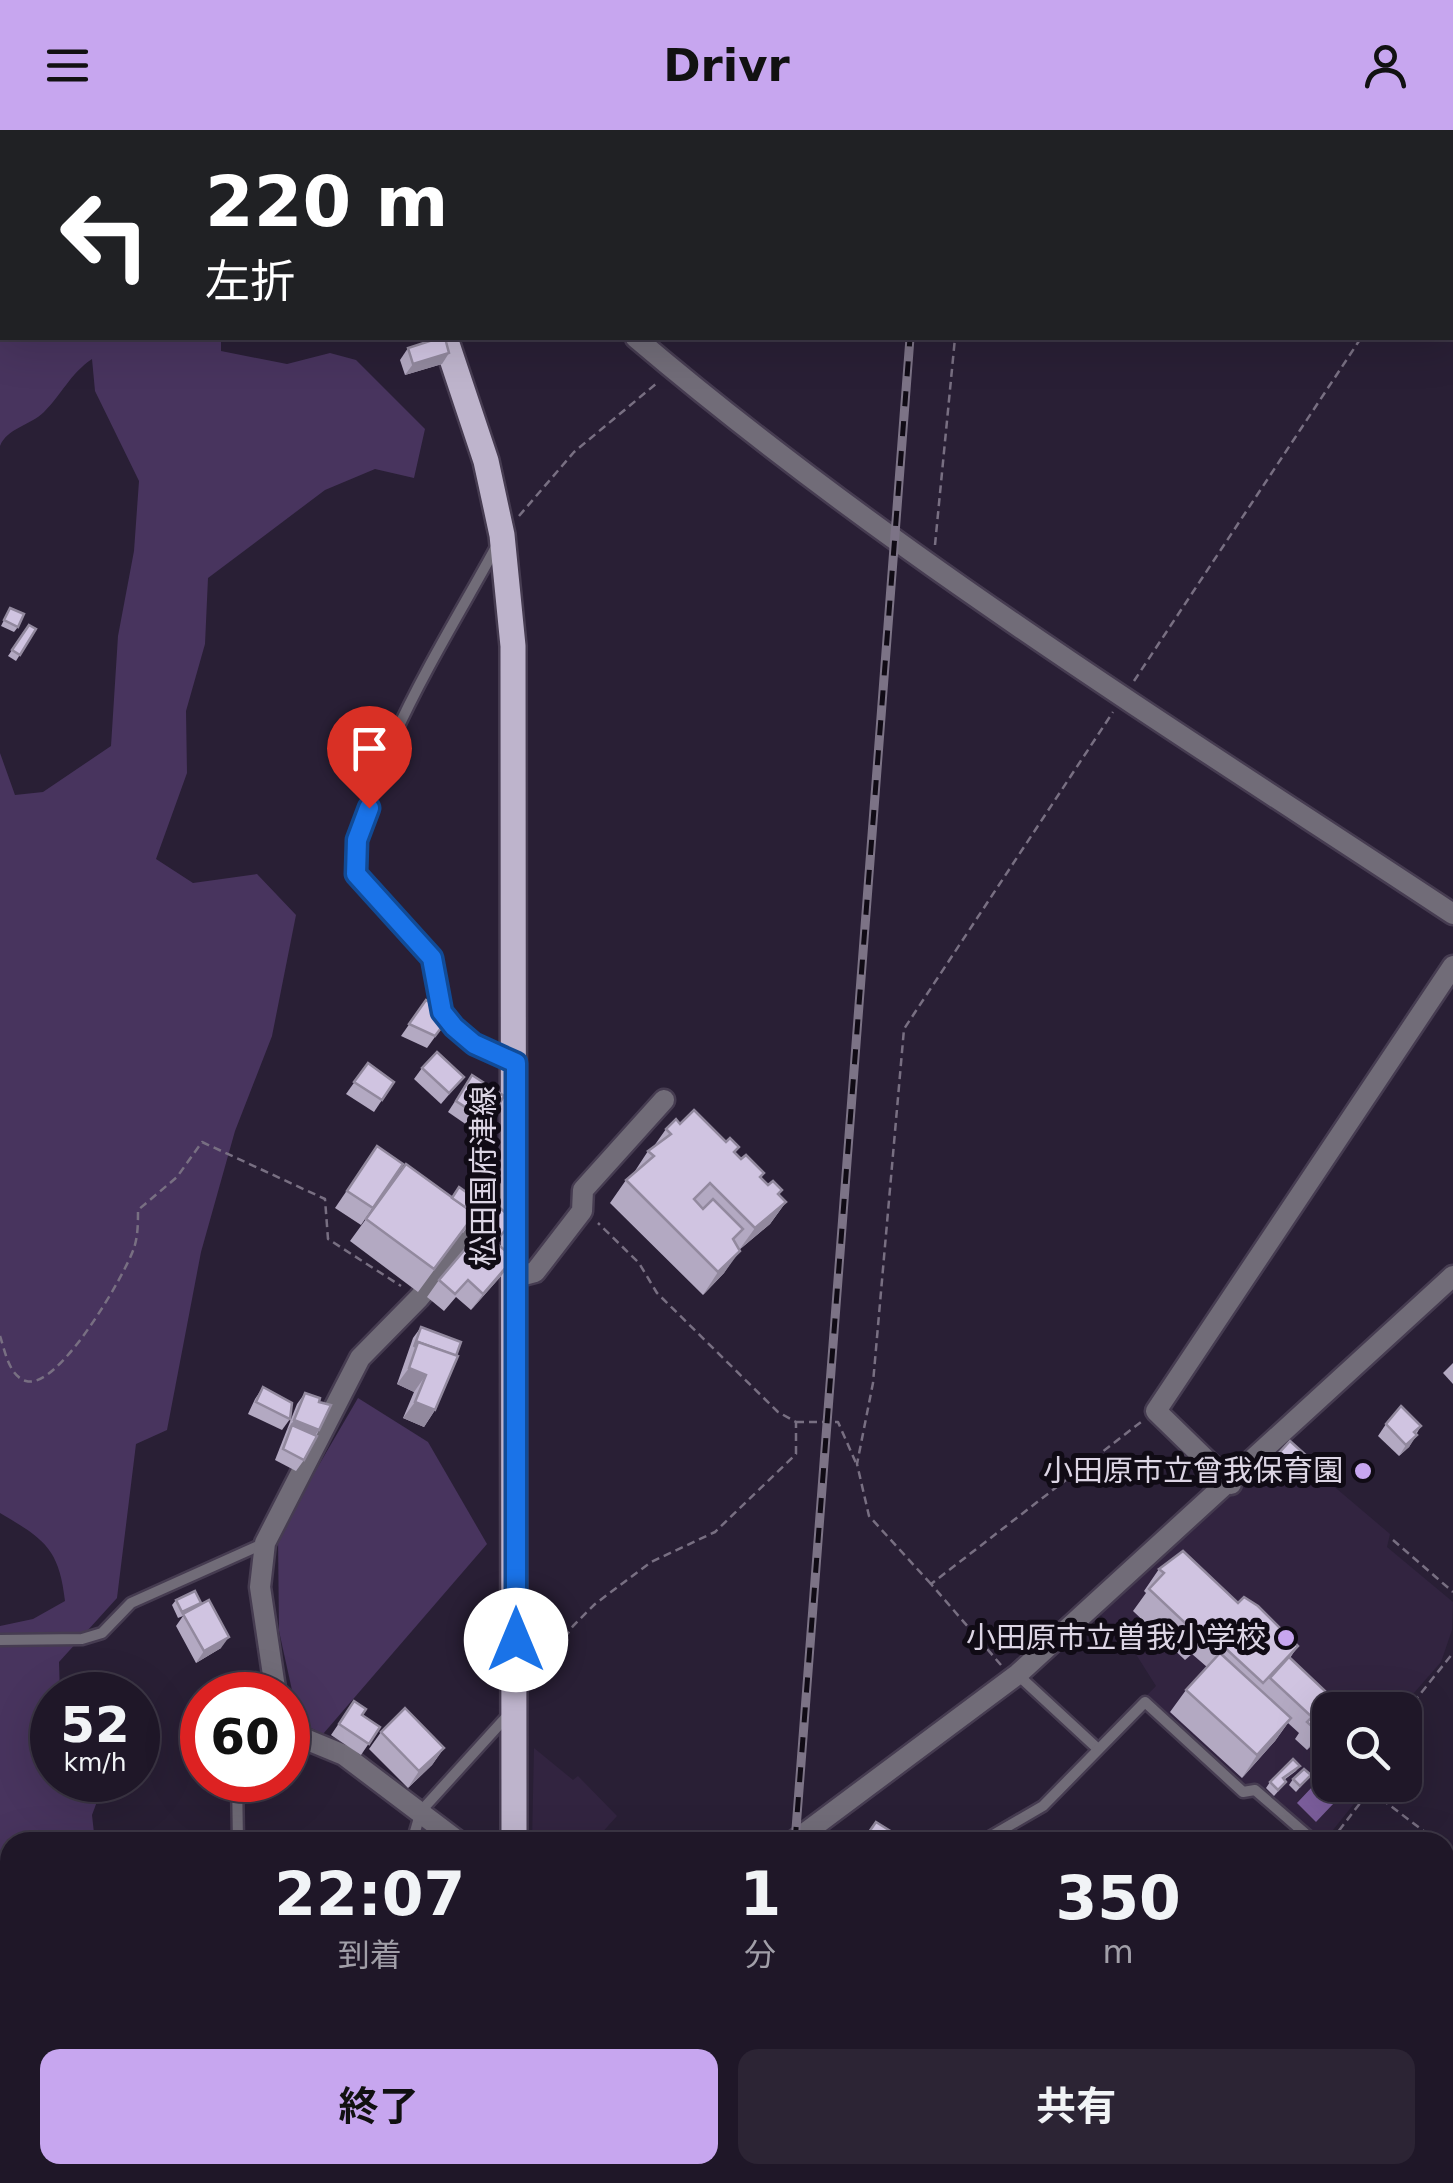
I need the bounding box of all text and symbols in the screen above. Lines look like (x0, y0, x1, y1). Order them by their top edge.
icon: menu (40, 38, 95, 93)
icon: person (1358, 38, 1413, 93)
text: Drivr (663, 39, 790, 92)
text: 220 m (205, 161, 448, 243)
icon: left (40, 170, 170, 300)
text: 左折 (205, 255, 295, 308)
pin (327, 706, 412, 809)
icon: arrive (342, 721, 397, 776)
street label: 松田国府津線 (466, 1086, 501, 1266)
place label: 小田原市立曾我保育園 (1043, 1453, 1343, 1488)
marker: 小田原市立曾我保育園 (1352, 1460, 1374, 1482)
position arrow (464, 1588, 568, 1692)
place label: 小田原市立曽我小学校 (966, 1620, 1266, 1655)
marker: 小田原市立曽我小学校 (1275, 1627, 1297, 1649)
speed limit sign: 60 (180, 1672, 310, 1802)
map controls (1312, 1692, 1422, 1802)
button: search (1312, 1692, 1422, 1802)
text: 52 (60, 1696, 130, 1754)
text: km/h (63, 1748, 127, 1777)
text: 22:07 (274, 1859, 465, 1929)
text: 1 (740, 1859, 781, 1929)
text: 350 (1056, 1863, 1181, 1933)
text: m (1103, 1933, 1134, 1971)
text: 到着 (338, 1936, 402, 1974)
text: 分 (744, 1936, 776, 1974)
button: 終了 (40, 2049, 718, 2164)
button: 共有 (738, 2049, 1415, 2164)

